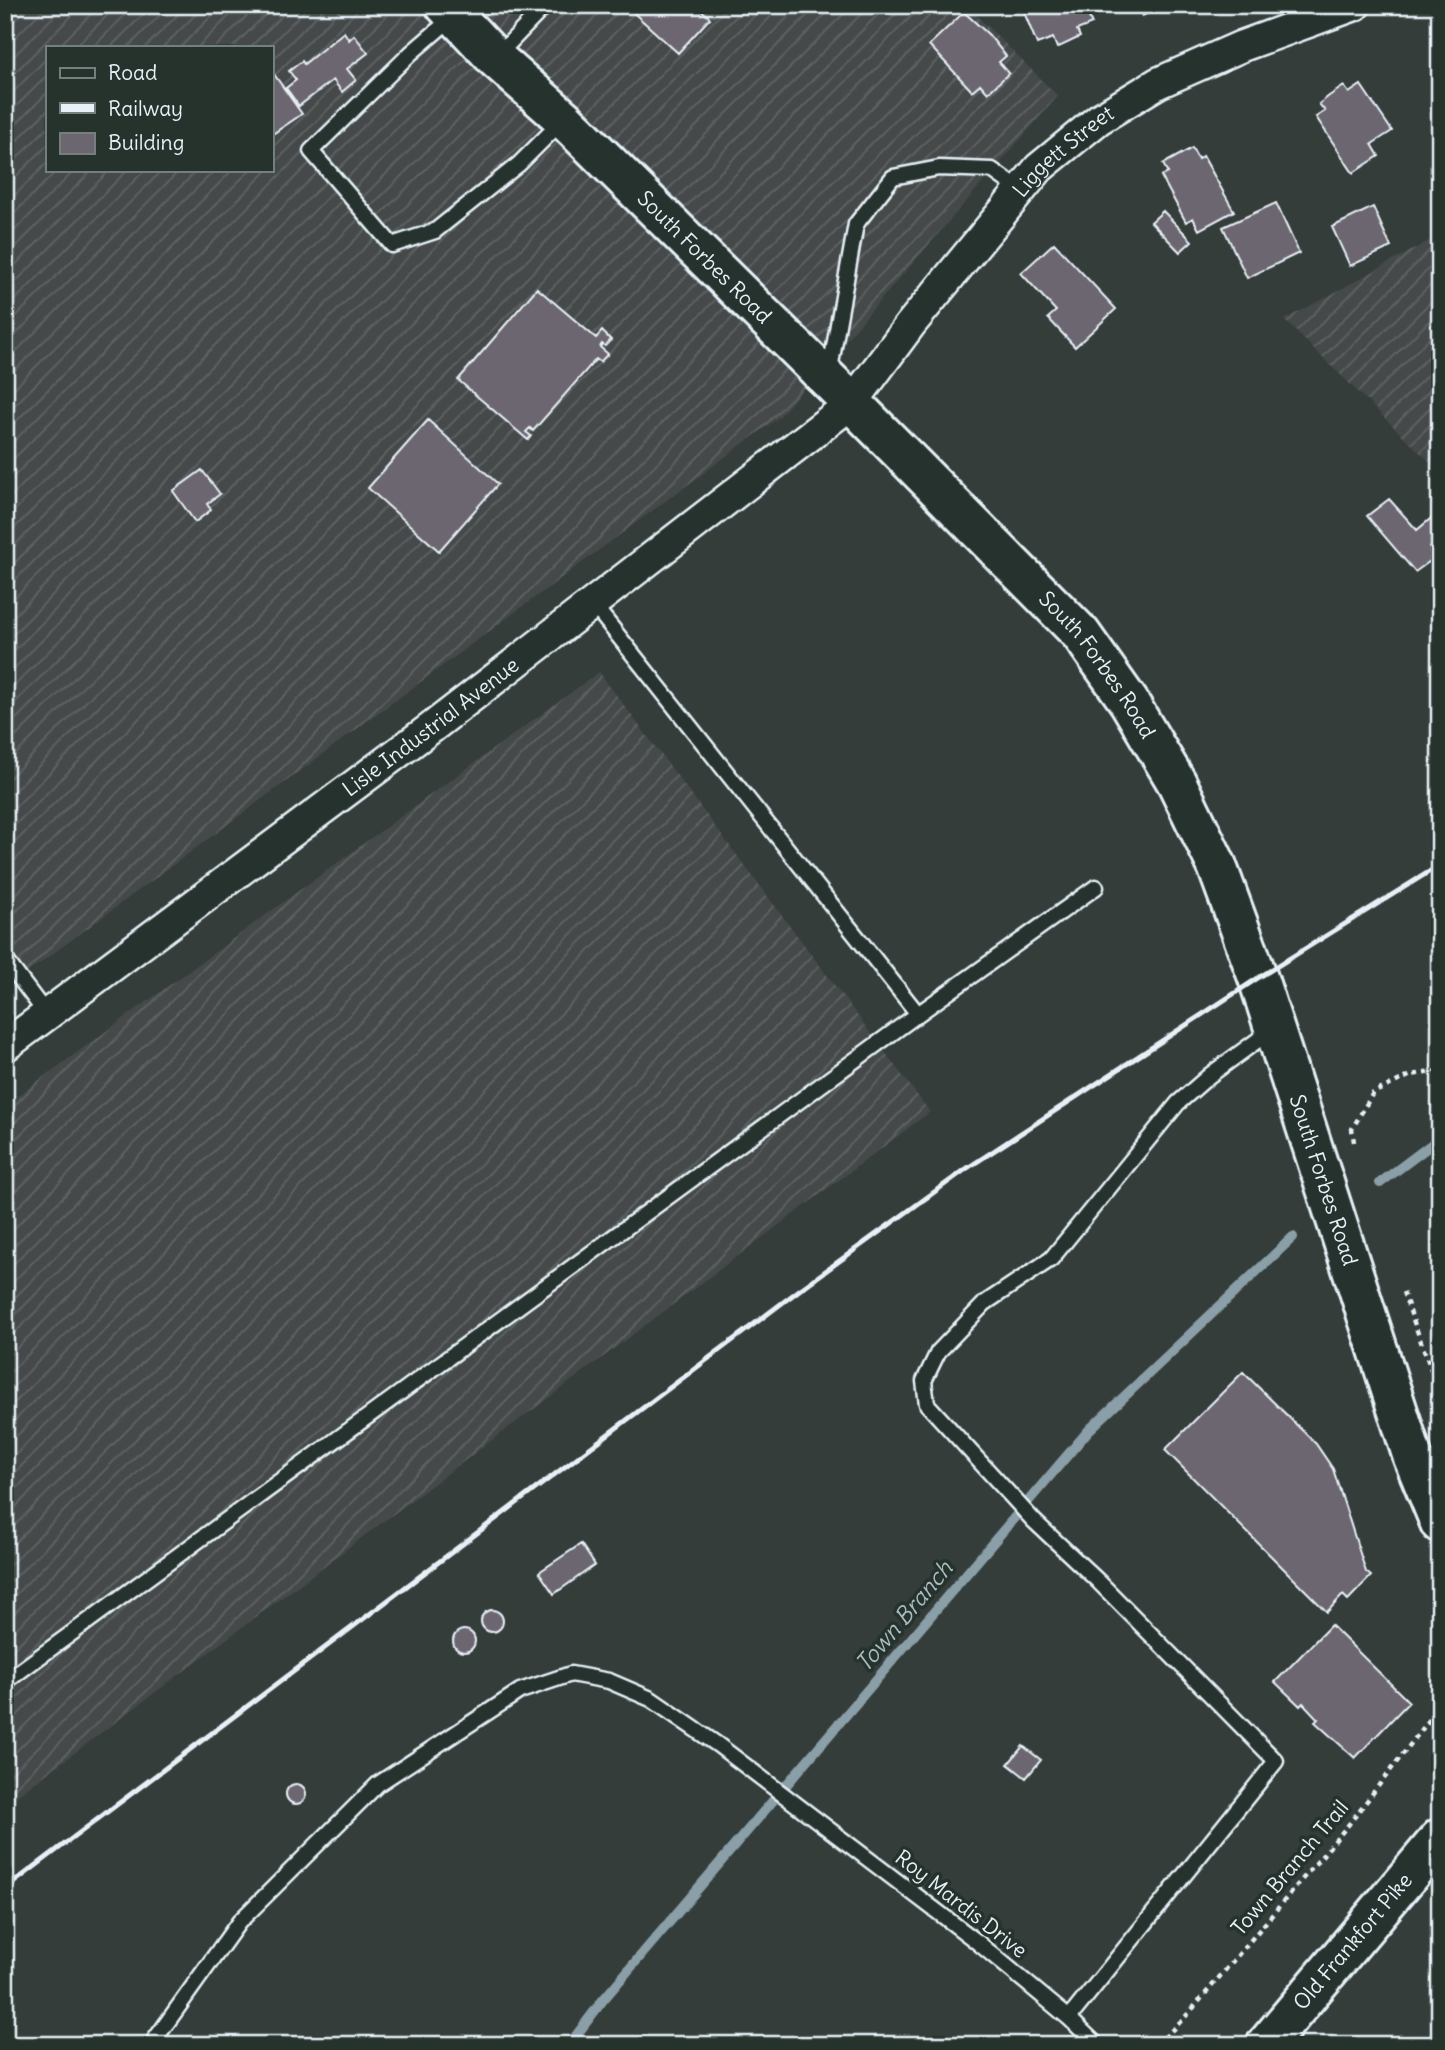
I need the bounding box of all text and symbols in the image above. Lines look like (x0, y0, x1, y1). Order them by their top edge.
legend (46, 46, 273, 172)
text: Road (108, 59, 157, 86)
text: Railway (108, 95, 183, 122)
street label: Liggett Street (1007, 99, 1118, 202)
text: Building (108, 129, 184, 156)
street label: South Forbes Road (632, 185, 778, 329)
street label: South Forbes Road (1033, 585, 1161, 743)
street label: Lisle Industrial Avenue (337, 651, 524, 802)
street label: South Forbes Road (1284, 1091, 1364, 1269)
water label: Town Branch (849, 1554, 959, 1677)
street label: Town Branch Trail (1225, 1794, 1354, 1941)
street label: Roy Mardis Drive (890, 1844, 1033, 1964)
street label: Old Frankfort Pike (1287, 1867, 1418, 2015)

